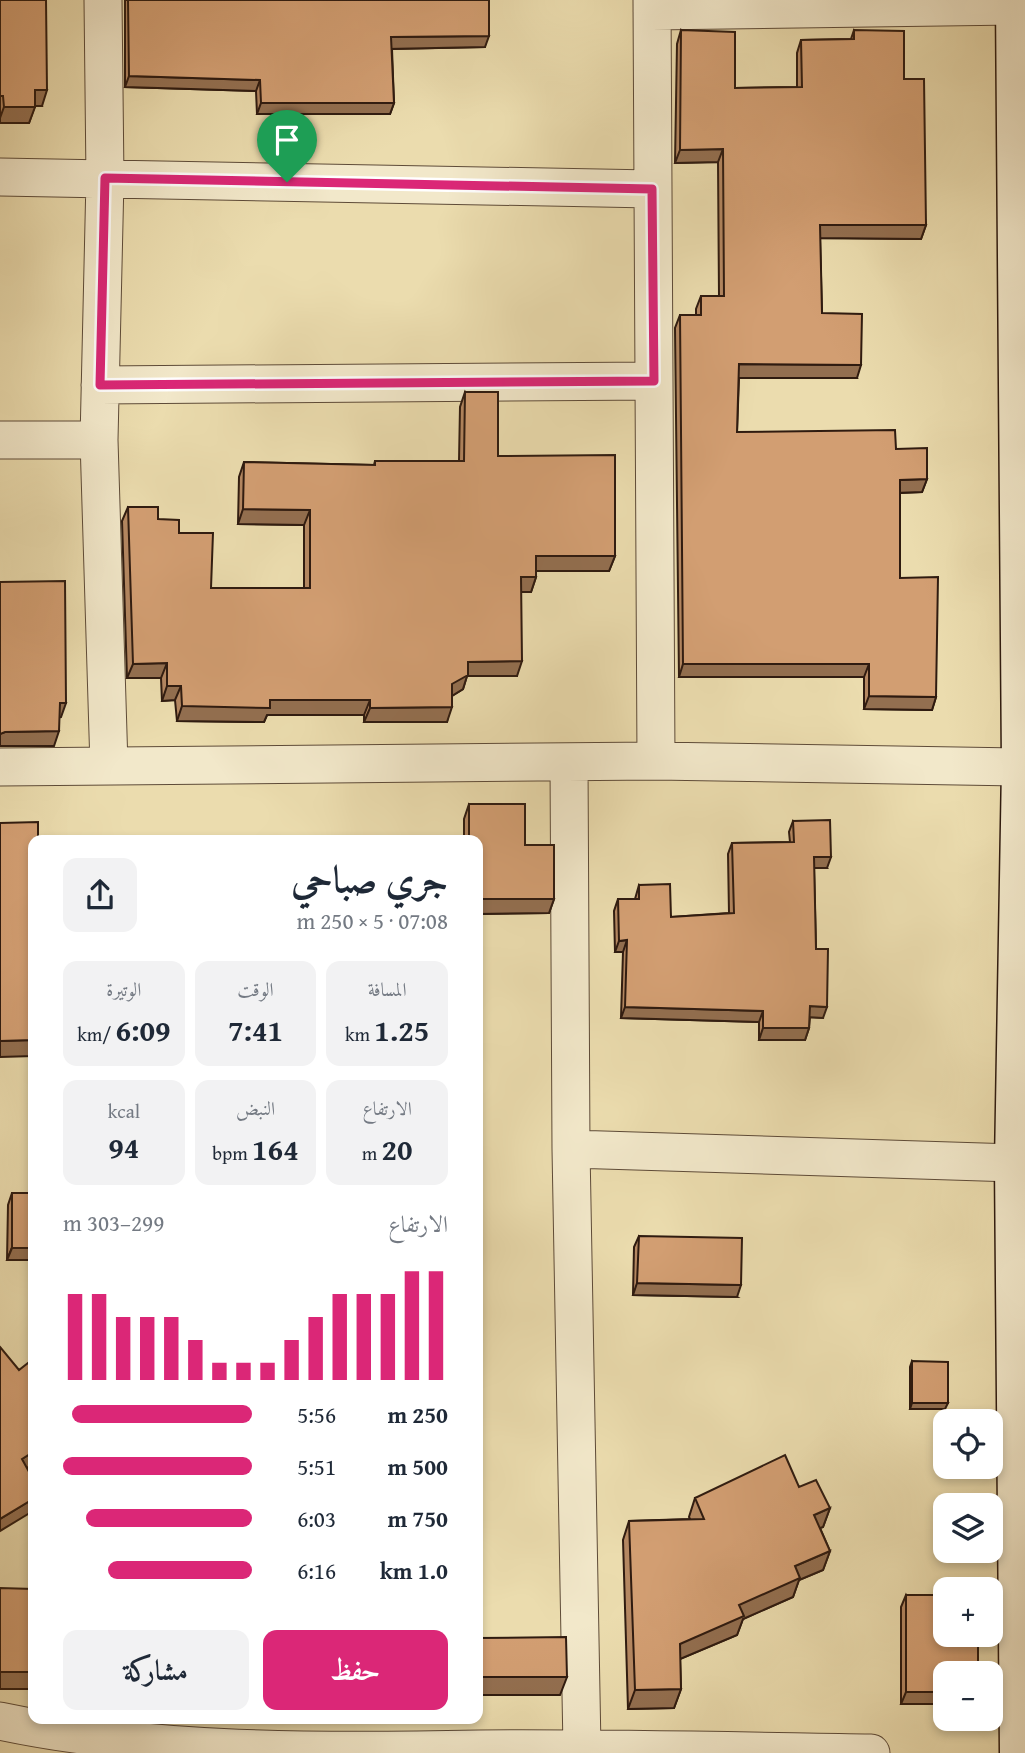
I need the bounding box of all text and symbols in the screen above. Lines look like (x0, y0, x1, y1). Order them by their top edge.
pin (257, 110, 317, 182)
icon: arrive (268, 121, 306, 159)
text: جري صباحي (291, 850, 448, 906)
button: share (63, 858, 137, 932)
text: 07:08 · 5 × 250 m (296, 904, 448, 937)
text: الوتيرة (106, 975, 141, 1003)
text: الوقت (237, 975, 274, 1003)
text: المسافة (368, 975, 407, 1003)
text: 6:09 (115, 1008, 171, 1052)
text: 7:41 (228, 1008, 283, 1052)
text: 1.25 (374, 1008, 429, 1052)
text: /km (77, 1020, 115, 1048)
text: km (345, 1020, 374, 1048)
text: النبض (236, 1094, 275, 1122)
text: الارتفاع (363, 1094, 412, 1122)
text: kcal (108, 1097, 140, 1125)
text: 94 (108, 1125, 139, 1169)
text: 164 (252, 1127, 299, 1171)
text: 20 (381, 1127, 413, 1171)
text: bpm (212, 1139, 252, 1167)
text: m (362, 1139, 381, 1167)
text: 299–303 m (63, 1206, 164, 1239)
text: الارتفاع (388, 1207, 448, 1240)
text: 5:56 (297, 1398, 336, 1431)
text: 250 m (387, 1398, 448, 1431)
map controls (933, 1409, 1003, 1731)
button: locate (933, 1409, 1003, 1479)
text: 5:51 (297, 1450, 336, 1483)
text: 500 m (387, 1450, 448, 1483)
button: layers (933, 1493, 1003, 1563)
text: 6:03 (297, 1502, 336, 1535)
text: 750 m (387, 1502, 448, 1535)
text: 6:16 (297, 1554, 336, 1587)
text: 1.0 km (380, 1554, 448, 1587)
button: + (933, 1577, 1003, 1647)
button: مشاركة (63, 1630, 249, 1710)
button: حفظ (263, 1630, 448, 1710)
button: − (933, 1661, 1003, 1731)

